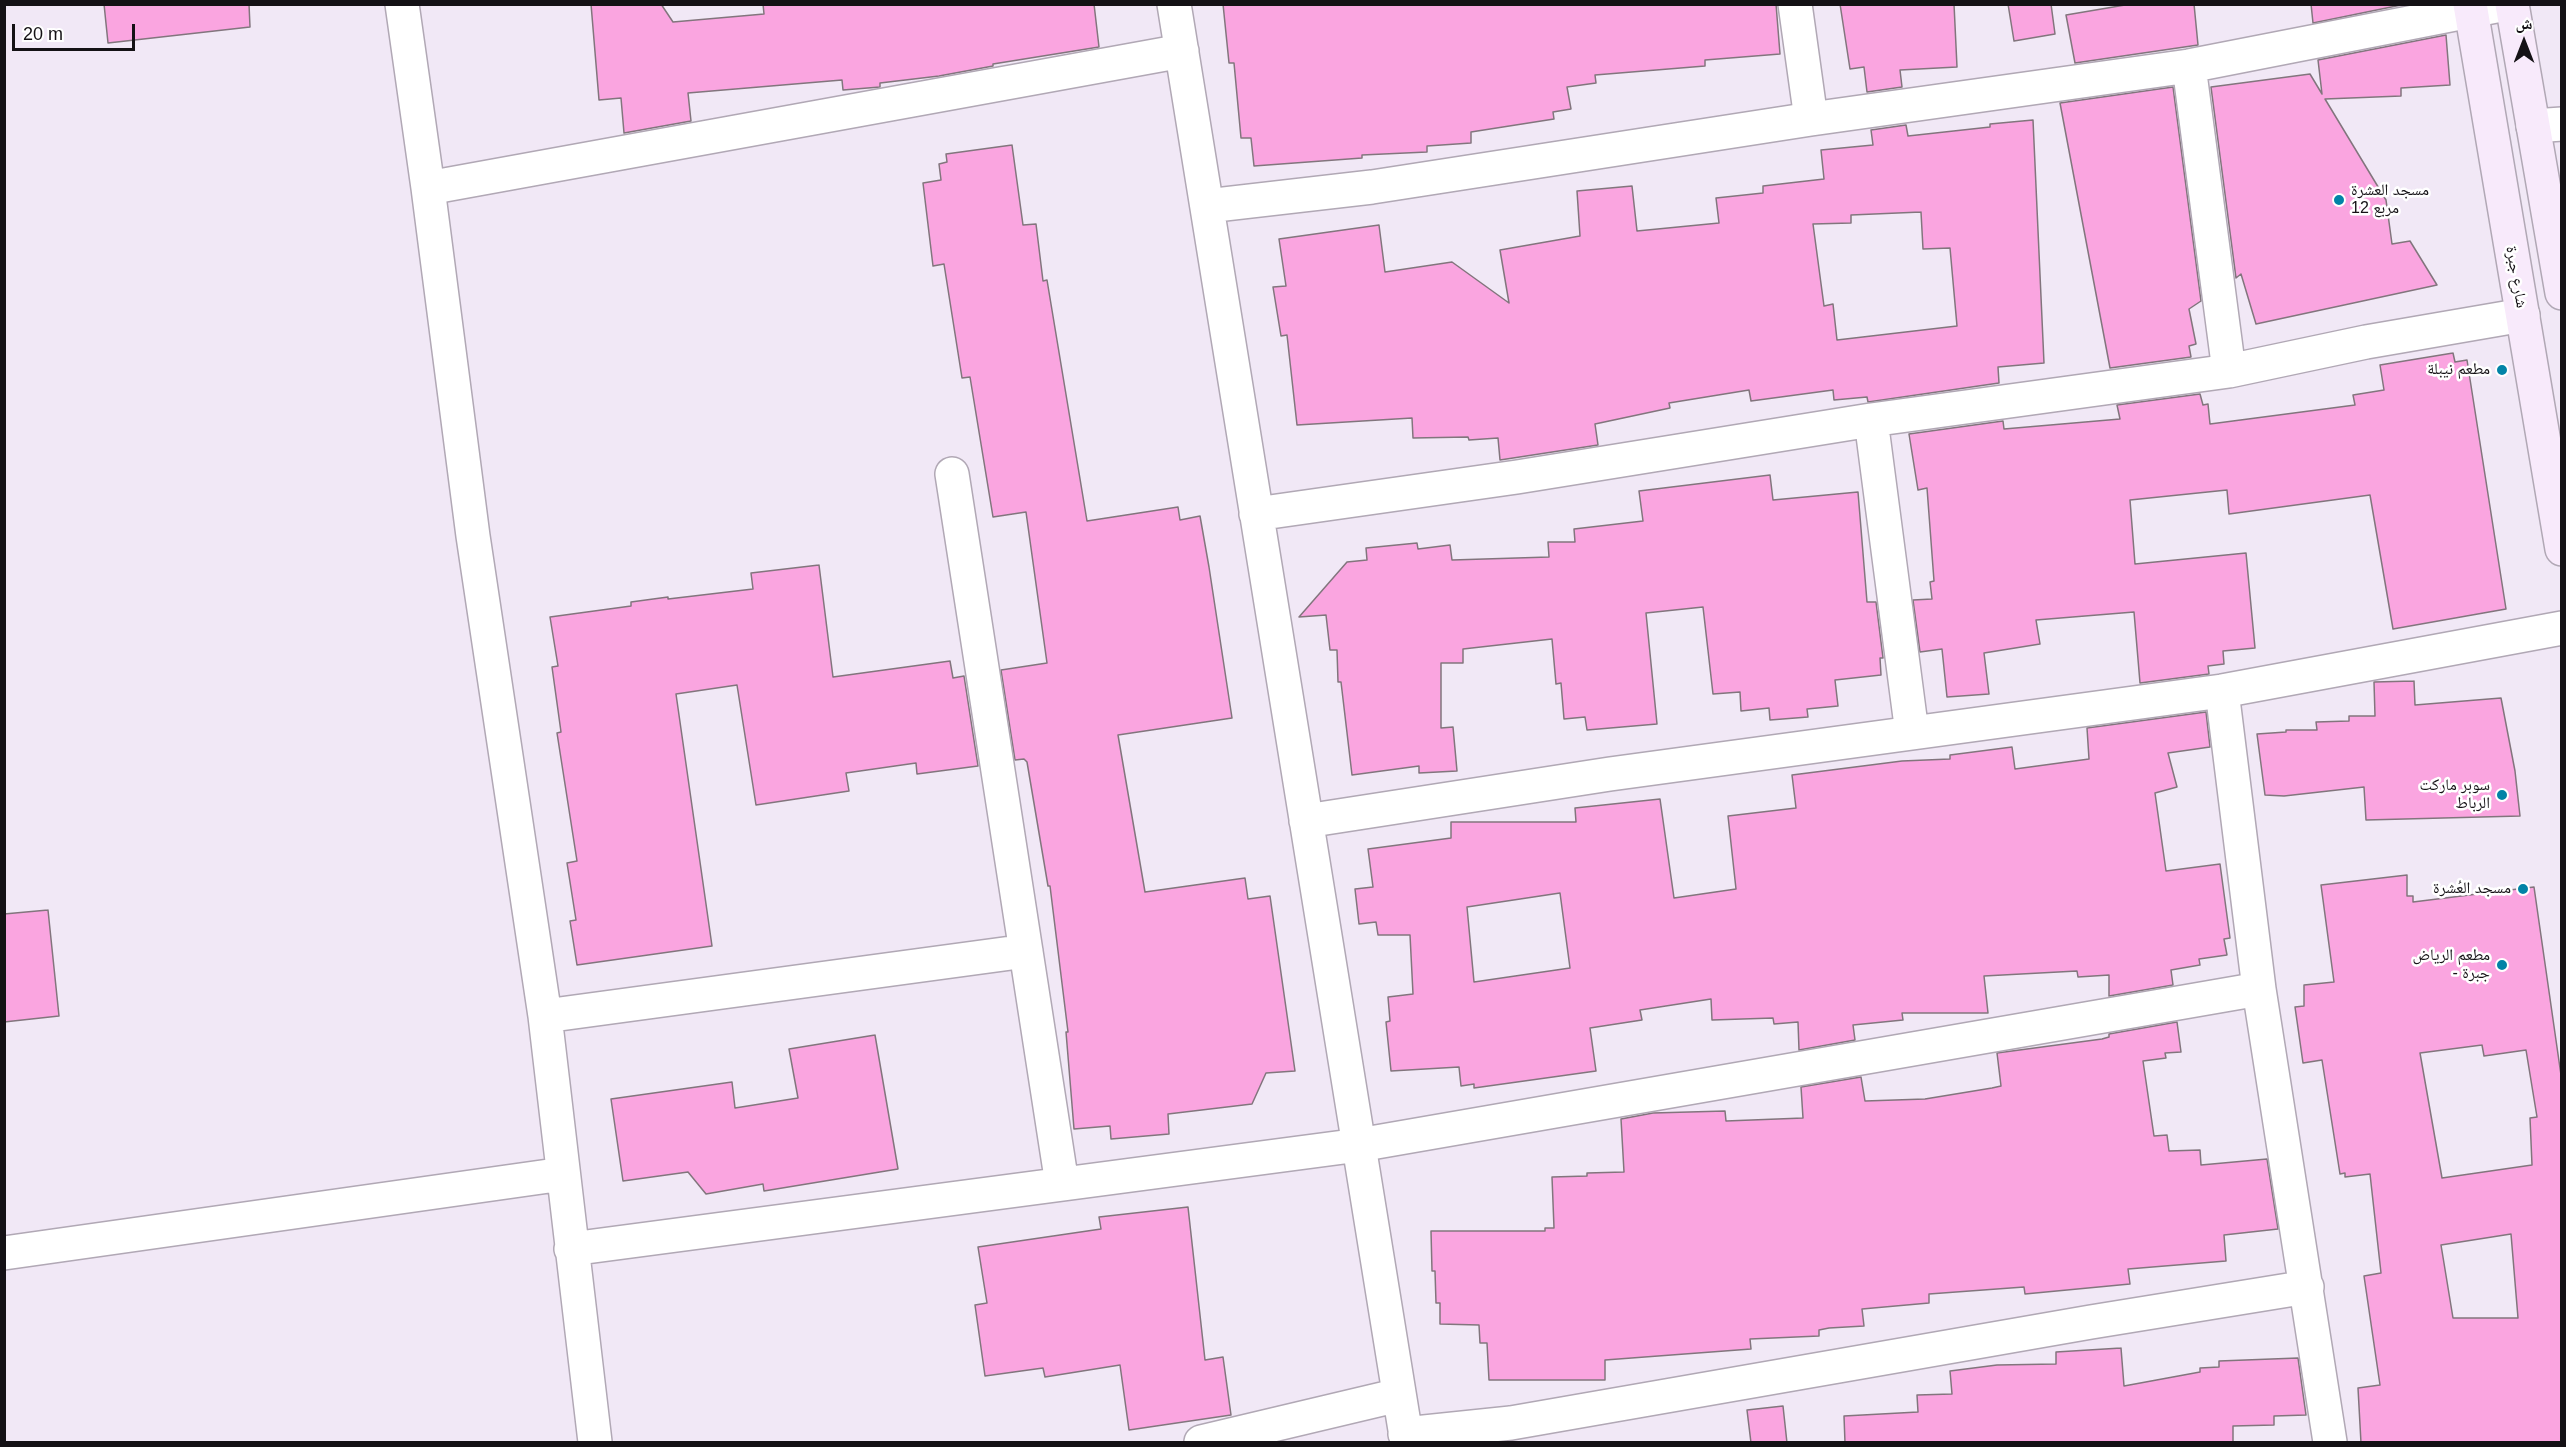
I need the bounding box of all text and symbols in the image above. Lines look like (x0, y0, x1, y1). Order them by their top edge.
scale bar (15, 12, 138, 50)
north arrow (2494, 12, 2554, 72)
text: ش (2516, 15, 2532, 32)
text: 20 m (23, 24, 63, 44)
place label: مسجد العشرة مربع 12 (2351, 181, 2429, 219)
marker: مسجد العشرة مربع 12 (2332, 193, 2346, 207)
street label: شارع جبرة (2501, 244, 2531, 310)
place label: مطعم نيبلة (2427, 360, 2490, 380)
marker: مطعم نيبلة (2495, 363, 2509, 377)
place label: سوبر ماركت الرباط (2419, 776, 2490, 814)
marker: سوبر ماركت الرباط (2495, 788, 2509, 802)
place label: مسجد العُشرة (2433, 879, 2511, 899)
marker: مسجد العُشرة (2516, 882, 2530, 896)
place label: مطعم الرياض - جبرة (2412, 946, 2490, 984)
marker: مطعم الرياض - جبرة (2495, 958, 2509, 972)

